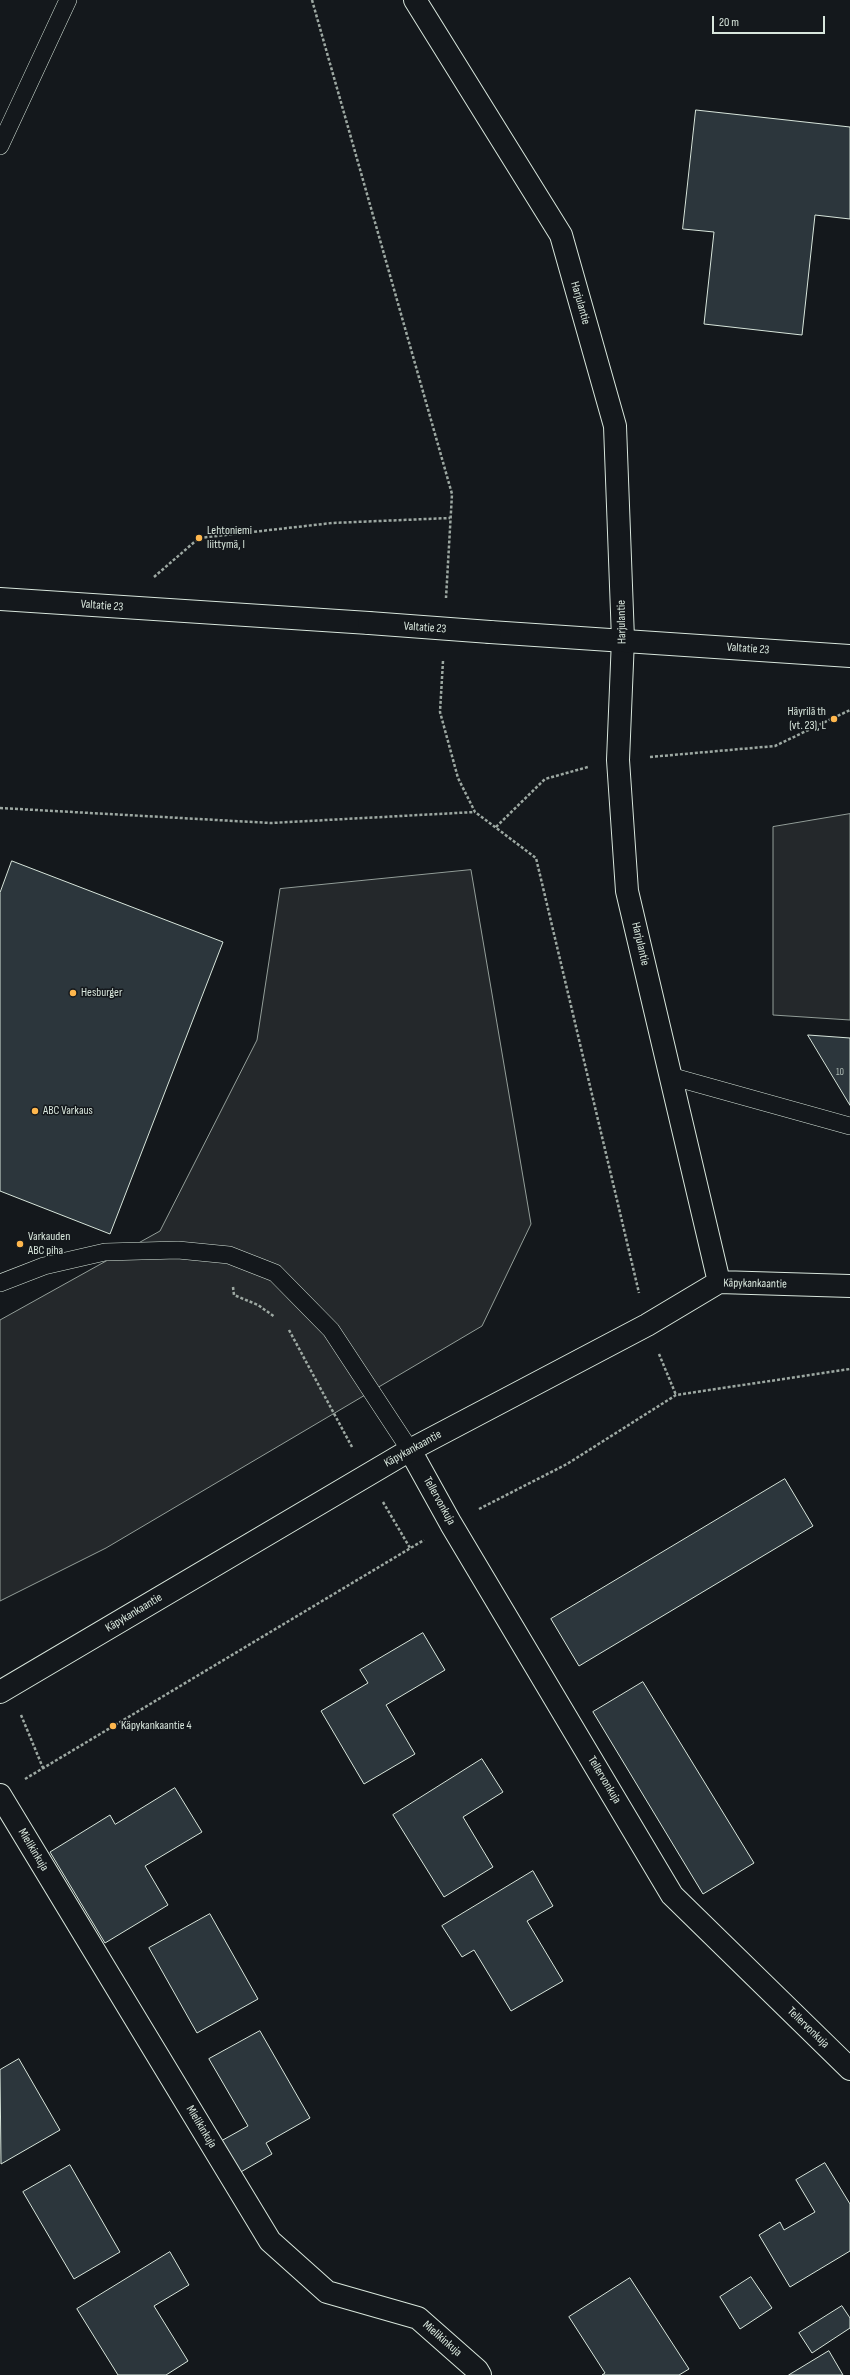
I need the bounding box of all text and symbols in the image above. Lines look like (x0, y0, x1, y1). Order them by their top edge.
scale bar (714, 8, 827, 34)
text: 20 m (719, 15, 739, 30)
street label: Harjulantie (567, 280, 593, 326)
place label: Lehtoniemi liittymä, I (207, 524, 252, 552)
marker: Lehtoniemi liittymä, I (194, 533, 204, 543)
street label: Valtatie 23 (80, 597, 124, 615)
street label: Harjulantie (614, 600, 630, 644)
street label: Valtatie 23 (403, 619, 447, 637)
street label: Valtatie 23 (726, 640, 770, 658)
place label: Häyrilä th (vt. 23), L (788, 705, 826, 733)
marker: Häyrilä th (vt. 23), L (829, 714, 839, 724)
street label: Harjulantie (628, 921, 652, 967)
place label: Hesburger (81, 986, 122, 1000)
marker: Hesburger (68, 988, 78, 998)
house number: 10 (836, 1066, 844, 1078)
place label: ABC Varkaus (43, 1104, 93, 1118)
marker: ABC Varkaus (30, 1106, 40, 1116)
place label: Varkauden ABC piha (28, 1230, 70, 1258)
marker: Varkauden ABC piha (15, 1239, 25, 1249)
street label: Käpykankaantie (723, 1276, 787, 1292)
street label: Käpykankaantie (382, 1427, 444, 1471)
street label: Tellervonkuja (420, 1474, 458, 1528)
street label: Käpykankaantie (103, 1590, 165, 1636)
place label: Käpykankaantie 4 (121, 1719, 192, 1733)
marker: Käpykankaantie 4 (108, 1721, 118, 1731)
street label: Tellervonkuja (584, 1754, 624, 1806)
street label: Mielikinkuja (15, 1826, 51, 1874)
street label: Tellervonkuja (784, 2004, 832, 2052)
street label: Mielikinkuja (183, 2103, 219, 2151)
street label: Mielikinkuja (419, 2318, 465, 2360)

